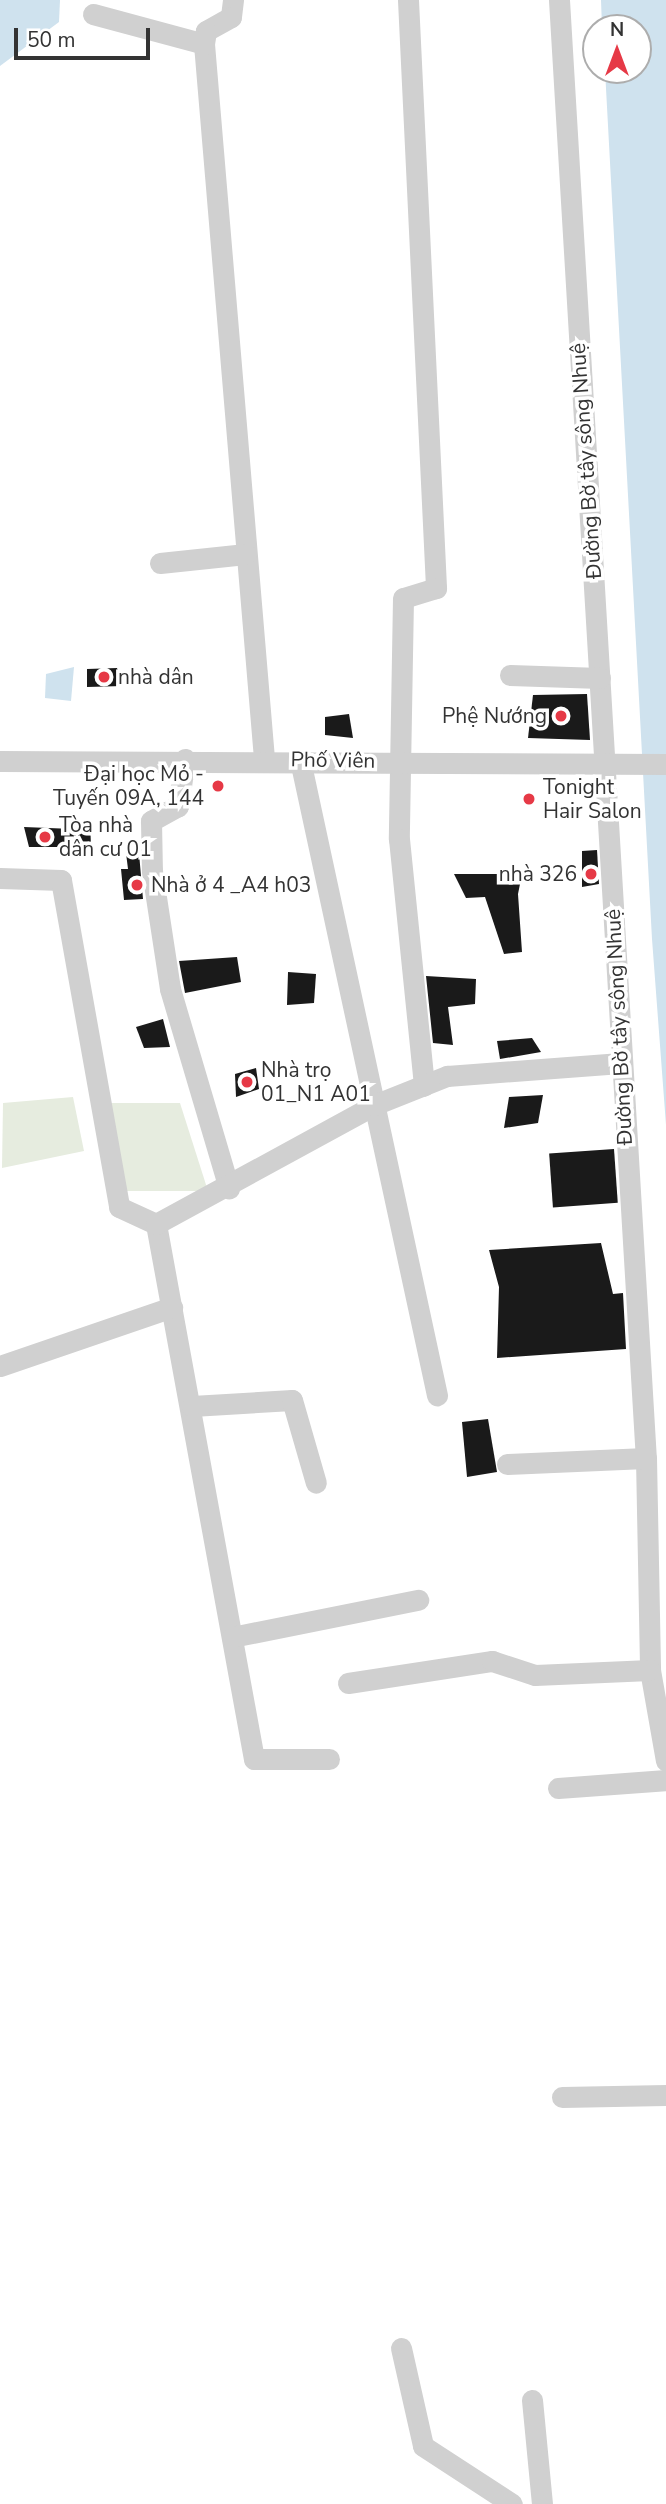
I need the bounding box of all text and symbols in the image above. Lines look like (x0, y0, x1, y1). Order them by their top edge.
scale bar (18, 14, 154, 58)
north arrow (582, 14, 652, 84)
text: N (610, 17, 624, 43)
text: 50 m (27, 26, 76, 54)
street label: Đường Bờ tây sông Nhuệ (565, 342, 607, 580)
place label: nhà dân (118, 664, 194, 690)
marker: nhà dân (96, 669, 112, 685)
place label: Phệ Nướng (442, 703, 547, 729)
marker: Phệ Nướng (553, 708, 569, 724)
street label: Phố Viên (290, 747, 376, 773)
place label: Đại học Mỏ - Tuyến 09A, 144 (53, 761, 204, 811)
place label: Tonight Hair Salon (543, 774, 642, 824)
marker: Đại học Mỏ - Tuyến 09A, 144 (210, 778, 226, 794)
marker: Tonight Hair Salon (521, 791, 537, 807)
place label: Tòa nhà dân cư 01 (59, 812, 152, 862)
marker: Tòa nhà dân cư 01 (37, 829, 53, 845)
place label: nhà 326 (499, 861, 577, 887)
marker: nhà 326 (583, 866, 599, 882)
place label: Nhà ở 4 _A4 h03 (151, 872, 311, 898)
marker: Nhà ở 4 _A4 h03 (129, 877, 145, 893)
street label: Đường Bờ tây sông Nhuệ (600, 908, 638, 1146)
place label: Nhà trọ 01_N1 A01 (261, 1057, 371, 1107)
marker: Nhà trọ 01_N1 A01 (239, 1074, 255, 1090)

